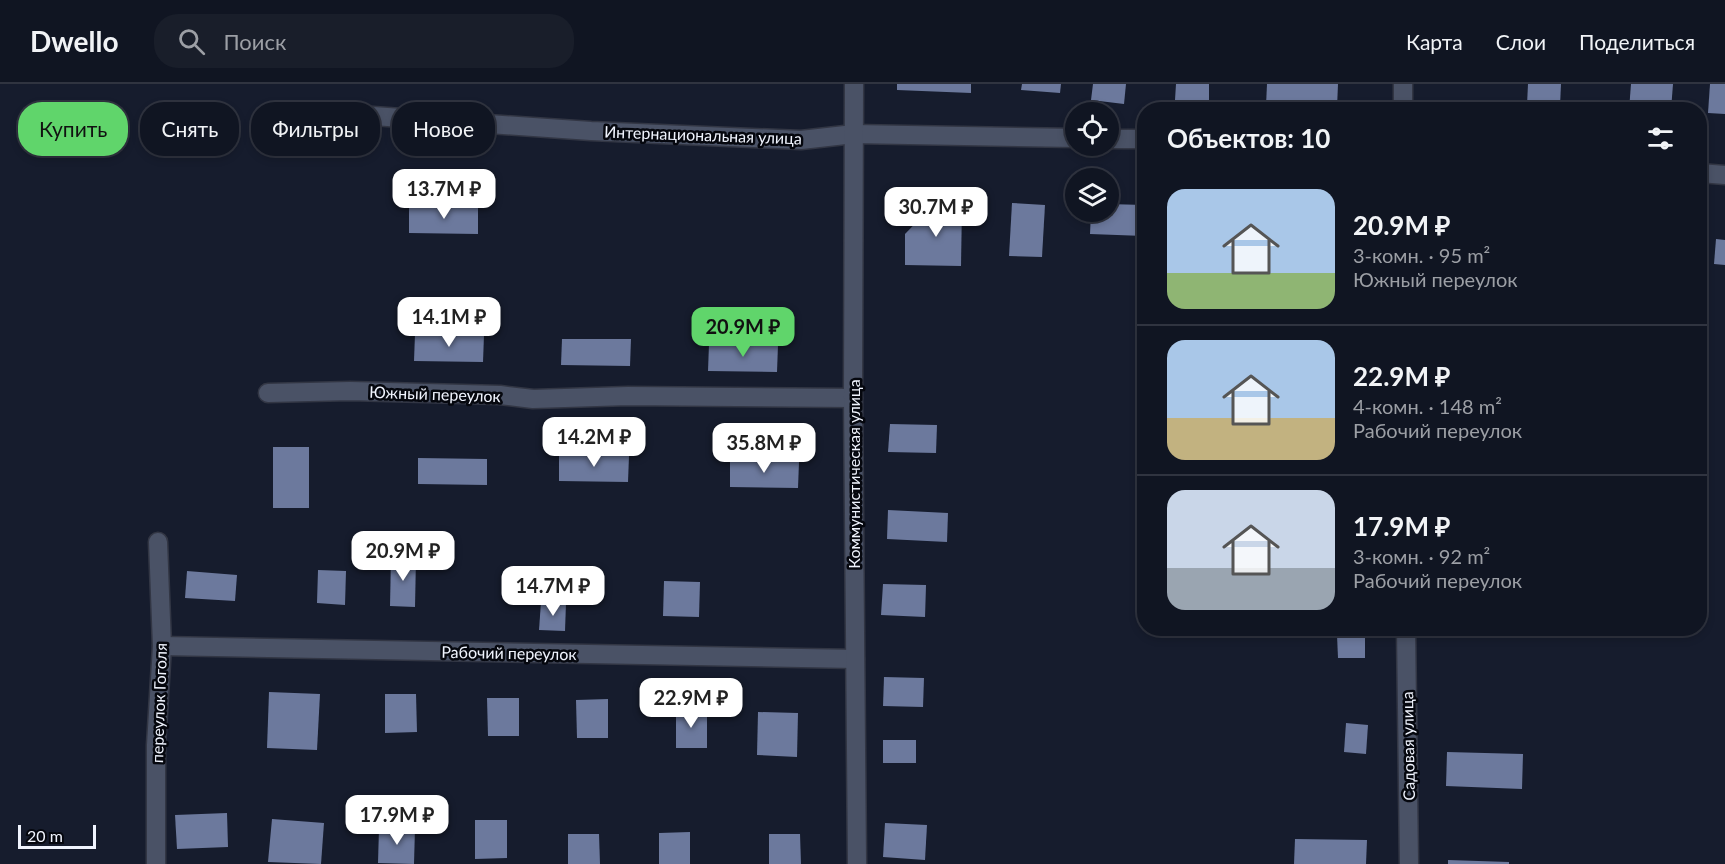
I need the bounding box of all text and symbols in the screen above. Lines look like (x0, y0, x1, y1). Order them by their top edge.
search box (154, 14, 574, 68)
text: Dwello (30, 24, 118, 58)
icon: search (175, 25, 208, 58)
text: Поиск (223, 28, 286, 55)
text: Карта (1406, 29, 1463, 54)
text: Слои (1496, 29, 1546, 54)
text: Поделиться (1579, 29, 1695, 54)
chip: Купить (18, 102, 128, 156)
chip: Снять (140, 102, 239, 156)
chip: Фильтры (251, 102, 380, 156)
chip: Новое (392, 102, 495, 156)
map controls (1065, 102, 1119, 222)
button: locate (1065, 102, 1119, 156)
street label: Интернациональная улица (604, 122, 802, 147)
text: Объектов: 10 (1167, 122, 1330, 154)
icon: filters (1644, 122, 1677, 155)
button: layers (1065, 168, 1119, 222)
pin: 13.7M ₽ (389, 169, 499, 220)
text: 13.7M ₽ (407, 176, 481, 200)
pin: 30.7M ₽ (881, 187, 991, 238)
text: 30.7M ₽ (899, 194, 973, 218)
text: 20.9M ₽ (1353, 209, 1450, 241)
icon: home (1215, 213, 1287, 285)
text: 3-комн. · 95 m² (1353, 243, 1490, 267)
text: Южный переулок (1353, 267, 1518, 291)
pin: 14.1M ₽ (394, 297, 504, 348)
text: 14.1M ₽ (412, 304, 486, 328)
pin: 20.9M ₽ (688, 307, 798, 358)
text: 20.9M ₽ (706, 314, 780, 338)
text: 22.9M ₽ (1353, 360, 1450, 392)
icon: home (1215, 364, 1287, 436)
street label: Коммунистическая улица (844, 379, 863, 569)
street label: Южный переулок (369, 382, 502, 405)
text: 4-комн. · 148 m² (1353, 394, 1502, 418)
pin: 14.2M ₽ (539, 417, 649, 468)
text: Рабочий переулок (1353, 418, 1522, 442)
pin: 35.8M ₽ (709, 423, 819, 474)
text: 14.2M ₽ (557, 424, 631, 448)
text: 35.8M ₽ (727, 430, 801, 454)
text: 17.9M ₽ (1353, 510, 1450, 542)
icon: home (1215, 514, 1287, 586)
pin: 20.9M ₽ (348, 531, 458, 582)
text: 20.9M ₽ (366, 538, 440, 562)
text: 3-комн. · 92 m² (1353, 544, 1490, 568)
pin: 14.7M ₽ (498, 566, 608, 617)
text: Рабочий переулок (1353, 568, 1522, 592)
text: 14.7M ₽ (516, 573, 590, 597)
street label: Рабочий переулок (441, 642, 578, 663)
street label: переулок Гоголя (147, 643, 170, 763)
pin: 22.9M ₽ (636, 678, 746, 729)
text: 22.9M ₽ (654, 685, 728, 709)
street label: Садовая улица (1397, 691, 1418, 801)
pin: 17.9M ₽ (342, 795, 452, 846)
text: 17.9M ₽ (360, 802, 434, 826)
scale bar (18, 822, 96, 850)
text: 20 m (27, 826, 63, 845)

